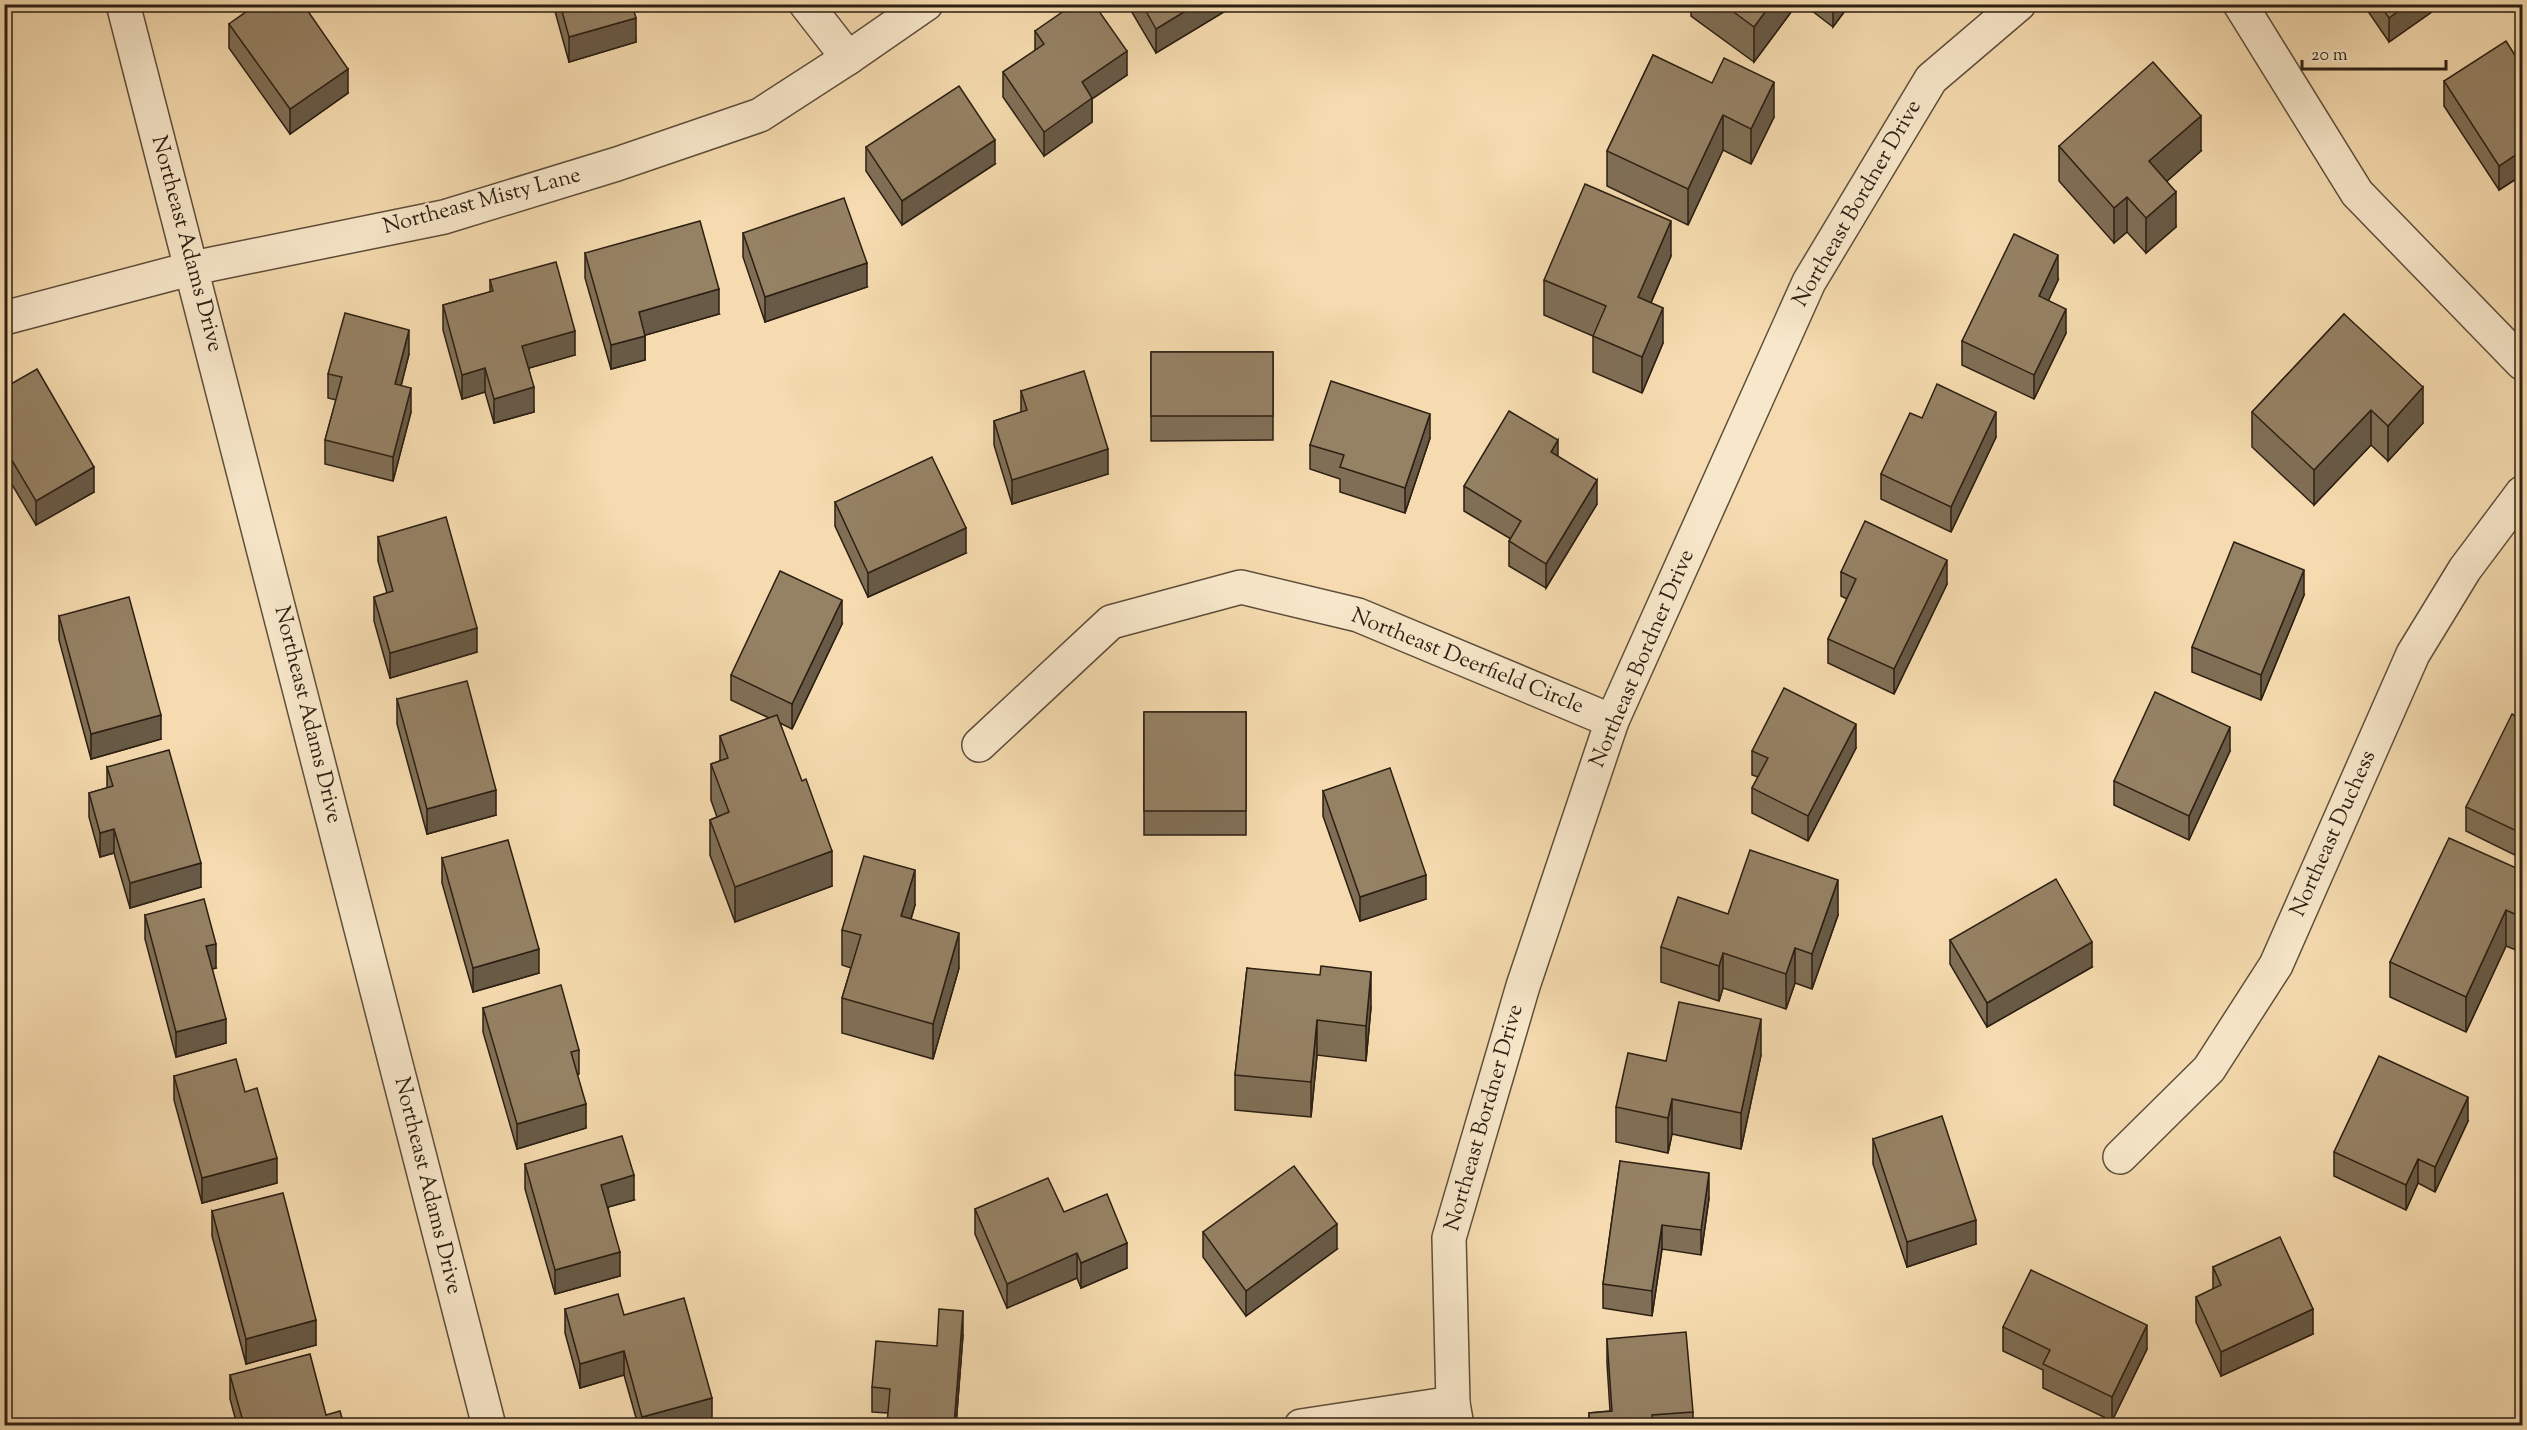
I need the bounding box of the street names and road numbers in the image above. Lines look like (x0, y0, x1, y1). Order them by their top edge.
street label: Northeast Bordner Drive (1786, 94, 1930, 314)
street label: Northeast Adams Drive (142, 132, 230, 356)
street label: Northeast Misty Lane (379, 160, 585, 244)
street label: Northeast Bordner Drive (1582, 545, 1704, 773)
street label: Northeast Deerfield Circle (1346, 601, 1588, 723)
street label: Northeast Adams Drive (265, 603, 349, 827)
street label: Northeast Duchess (2283, 746, 2385, 922)
street label: Northeast Bordner Drive (1437, 1001, 1533, 1235)
street label: Northeast Adams Drive (385, 1074, 469, 1298)

